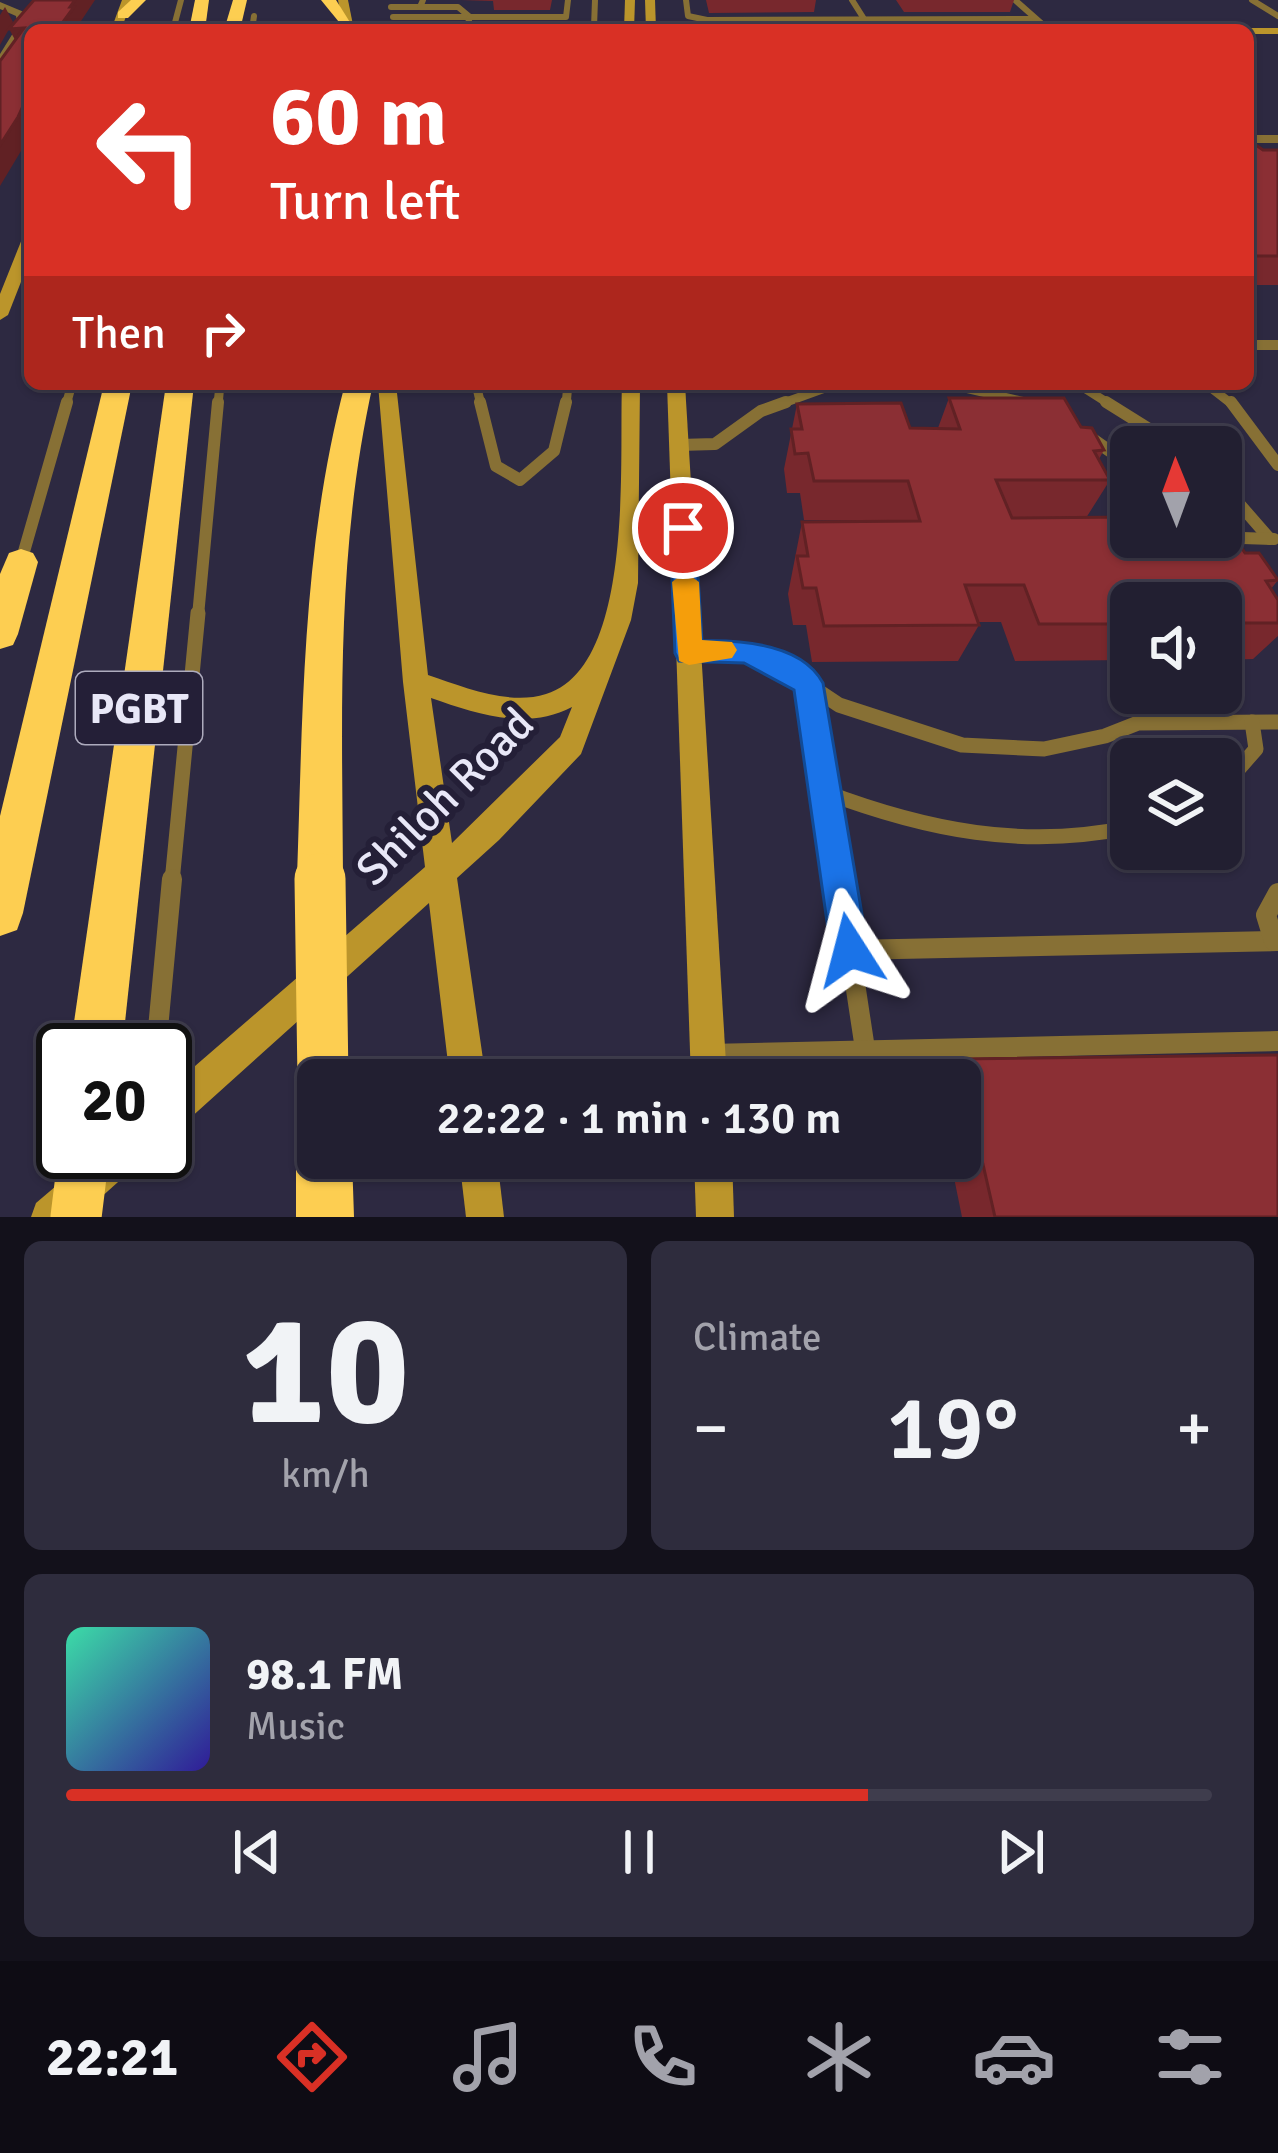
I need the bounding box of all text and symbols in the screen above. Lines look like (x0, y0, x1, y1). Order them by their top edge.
text: 60 m (270, 65, 447, 169)
icon: left (72, 72, 228, 228)
text: Turn left (270, 168, 460, 235)
icon: right (190, 300, 256, 366)
text: Then (72, 306, 166, 361)
north arrow (1110, 426, 1242, 558)
map controls (1110, 426, 1242, 870)
pin (632, 477, 734, 579)
icon: arrive (650, 495, 716, 561)
button: sound (1110, 582, 1242, 714)
road number: PGBT (76, 672, 202, 744)
street label: Shiloh Road (345, 697, 545, 897)
button: layers (1110, 738, 1242, 870)
position arrow (787, 887, 913, 1013)
speed limit sign: 20 (36, 1023, 192, 1179)
text: 22:22 · 1 min · 130 m (437, 1091, 841, 1146)
text: 10 (241, 1275, 410, 1468)
text: Climate (693, 1313, 822, 1361)
text: 19° (887, 1373, 1018, 1484)
text: − (693, 1388, 729, 1469)
text: + (1176, 1388, 1212, 1469)
text: km/h (281, 1450, 370, 1498)
text: 98.1 FM (246, 1647, 403, 1702)
text: Music (246, 1702, 345, 1750)
icon: previous (224, 1819, 290, 1885)
icon: pause (606, 1819, 672, 1885)
icon: next (988, 1819, 1054, 1885)
icon: directions (270, 2015, 354, 2099)
icon: music (446, 2015, 530, 2099)
icon: phone (621, 2015, 705, 2099)
icon: climate (797, 2015, 881, 2099)
icon: car (972, 2015, 1056, 2099)
icon: filters (1148, 2015, 1232, 2099)
text: 22:21 (46, 2024, 178, 2091)

